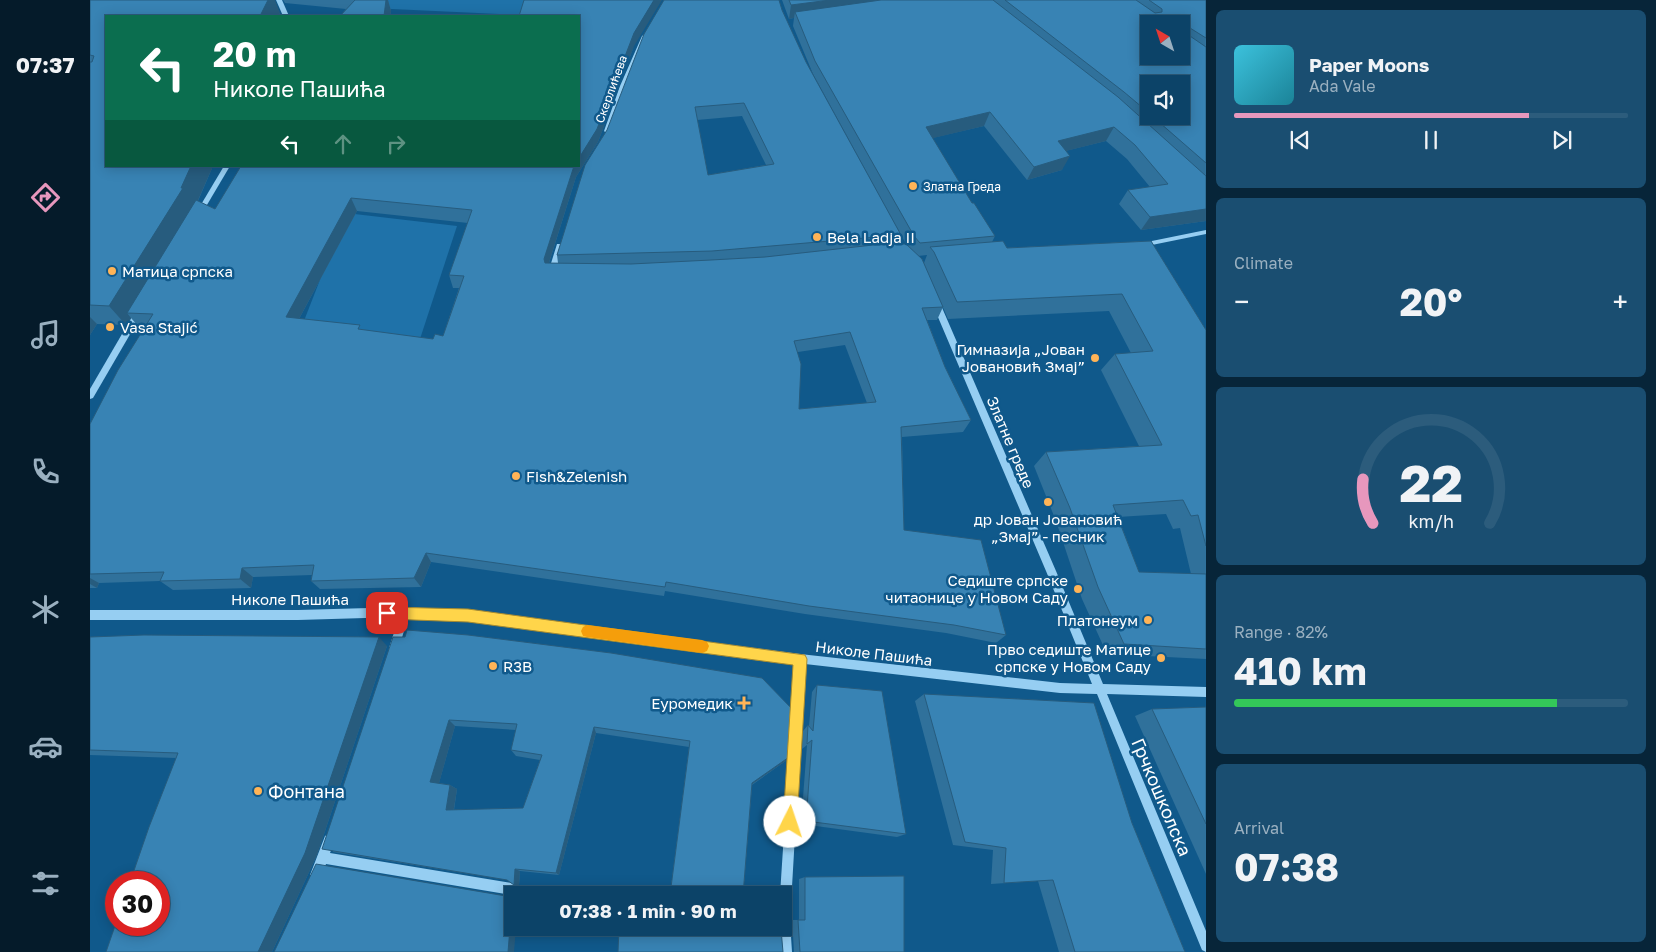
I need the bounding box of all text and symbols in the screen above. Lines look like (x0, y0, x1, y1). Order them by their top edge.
north arrow (1140, 15, 1190, 65)
map controls (1140, 15, 1190, 125)
text: 20 m (213, 33, 296, 75)
icon: left (130, 35, 195, 100)
text: 07:37 (16, 51, 74, 78)
street label: Скерлићева (592, 53, 630, 125)
text: Paper Moons (1309, 53, 1429, 76)
text: Николе Пашића (213, 75, 386, 102)
button: sound (1140, 75, 1190, 125)
text: Ada Vale (1309, 76, 1375, 96)
icon: previous (1286, 126, 1314, 154)
icon: pause (1417, 126, 1445, 154)
icon: next (1548, 126, 1576, 154)
icon: left (276, 130, 304, 158)
icon: ahead (329, 130, 357, 158)
icon: right (382, 130, 410, 158)
place label: Златна Греда (923, 179, 1001, 194)
icon: directions (28, 180, 63, 215)
marker: Златна Греда (907, 180, 919, 192)
place label: Bela Ladja II (827, 228, 915, 246)
marker: Bela Ladja II (811, 231, 823, 243)
text: Climate (1234, 253, 1293, 273)
place label: Матица српска (122, 262, 233, 280)
marker: Матица српска (106, 265, 118, 277)
text: 20° (1400, 279, 1462, 324)
text: − (1234, 285, 1249, 318)
text: + (1613, 285, 1628, 318)
icon: music (28, 317, 63, 352)
place label: Vasa Stajić (120, 318, 198, 336)
marker: Vasa Stajić (104, 321, 116, 333)
place label: Гимназија „Јован Јовановић Змај” (956, 340, 1085, 375)
marker: Гимназија „Јован Јовановић Змај” (1089, 352, 1101, 364)
street label: Златне греде (984, 393, 1039, 491)
text: 22 (1399, 451, 1463, 513)
icon: phone (28, 454, 63, 489)
place label: Fish&Zelenish (526, 467, 627, 485)
marker: Fish&Zelenish (510, 470, 522, 482)
marker: др Јован Јовановић „Змај” - песник (1042, 496, 1054, 508)
place label: др Јован Јовановић „Змај” - песник (974, 510, 1122, 545)
text: km/h (1408, 510, 1454, 532)
place label: Седиште српске читаонице у Новом Саду (885, 571, 1069, 606)
marker: Седиште српске читаонице у Новом Саду (1072, 583, 1084, 595)
street label: Николе Пашића (231, 590, 349, 608)
icon: climate (28, 592, 63, 627)
pin (366, 592, 408, 634)
icon: arrive (373, 599, 401, 627)
place label: Платонеум (1057, 611, 1138, 629)
marker: Платонеум (1142, 614, 1154, 626)
text: Range · 82% (1234, 622, 1328, 642)
street label: Николе Пашића (814, 637, 934, 669)
place label: Прво седиште Матице српске у Новом Саду (987, 640, 1152, 675)
text: 410 km (1234, 648, 1367, 693)
marker: Прво седиште Матице српске у Новом Саду (1155, 652, 1167, 664)
place label: R3B (503, 657, 532, 675)
marker: R3B (487, 660, 499, 672)
place label: Еуромедик (651, 694, 733, 712)
marker: Еуромедик (737, 696, 751, 710)
icon: car (28, 729, 63, 764)
street label: Грчкошколска (1127, 735, 1197, 859)
place label: Фонтана (268, 780, 345, 802)
marker: Фонтана (252, 785, 264, 797)
position arrow (763, 795, 815, 847)
text: Arrival (1234, 818, 1284, 838)
text: 07:38 (1234, 844, 1339, 889)
icon: filters (28, 866, 63, 901)
speed limit sign: 30 (105, 871, 170, 936)
text: 07:38 · 1 min · 90 m (559, 899, 737, 922)

